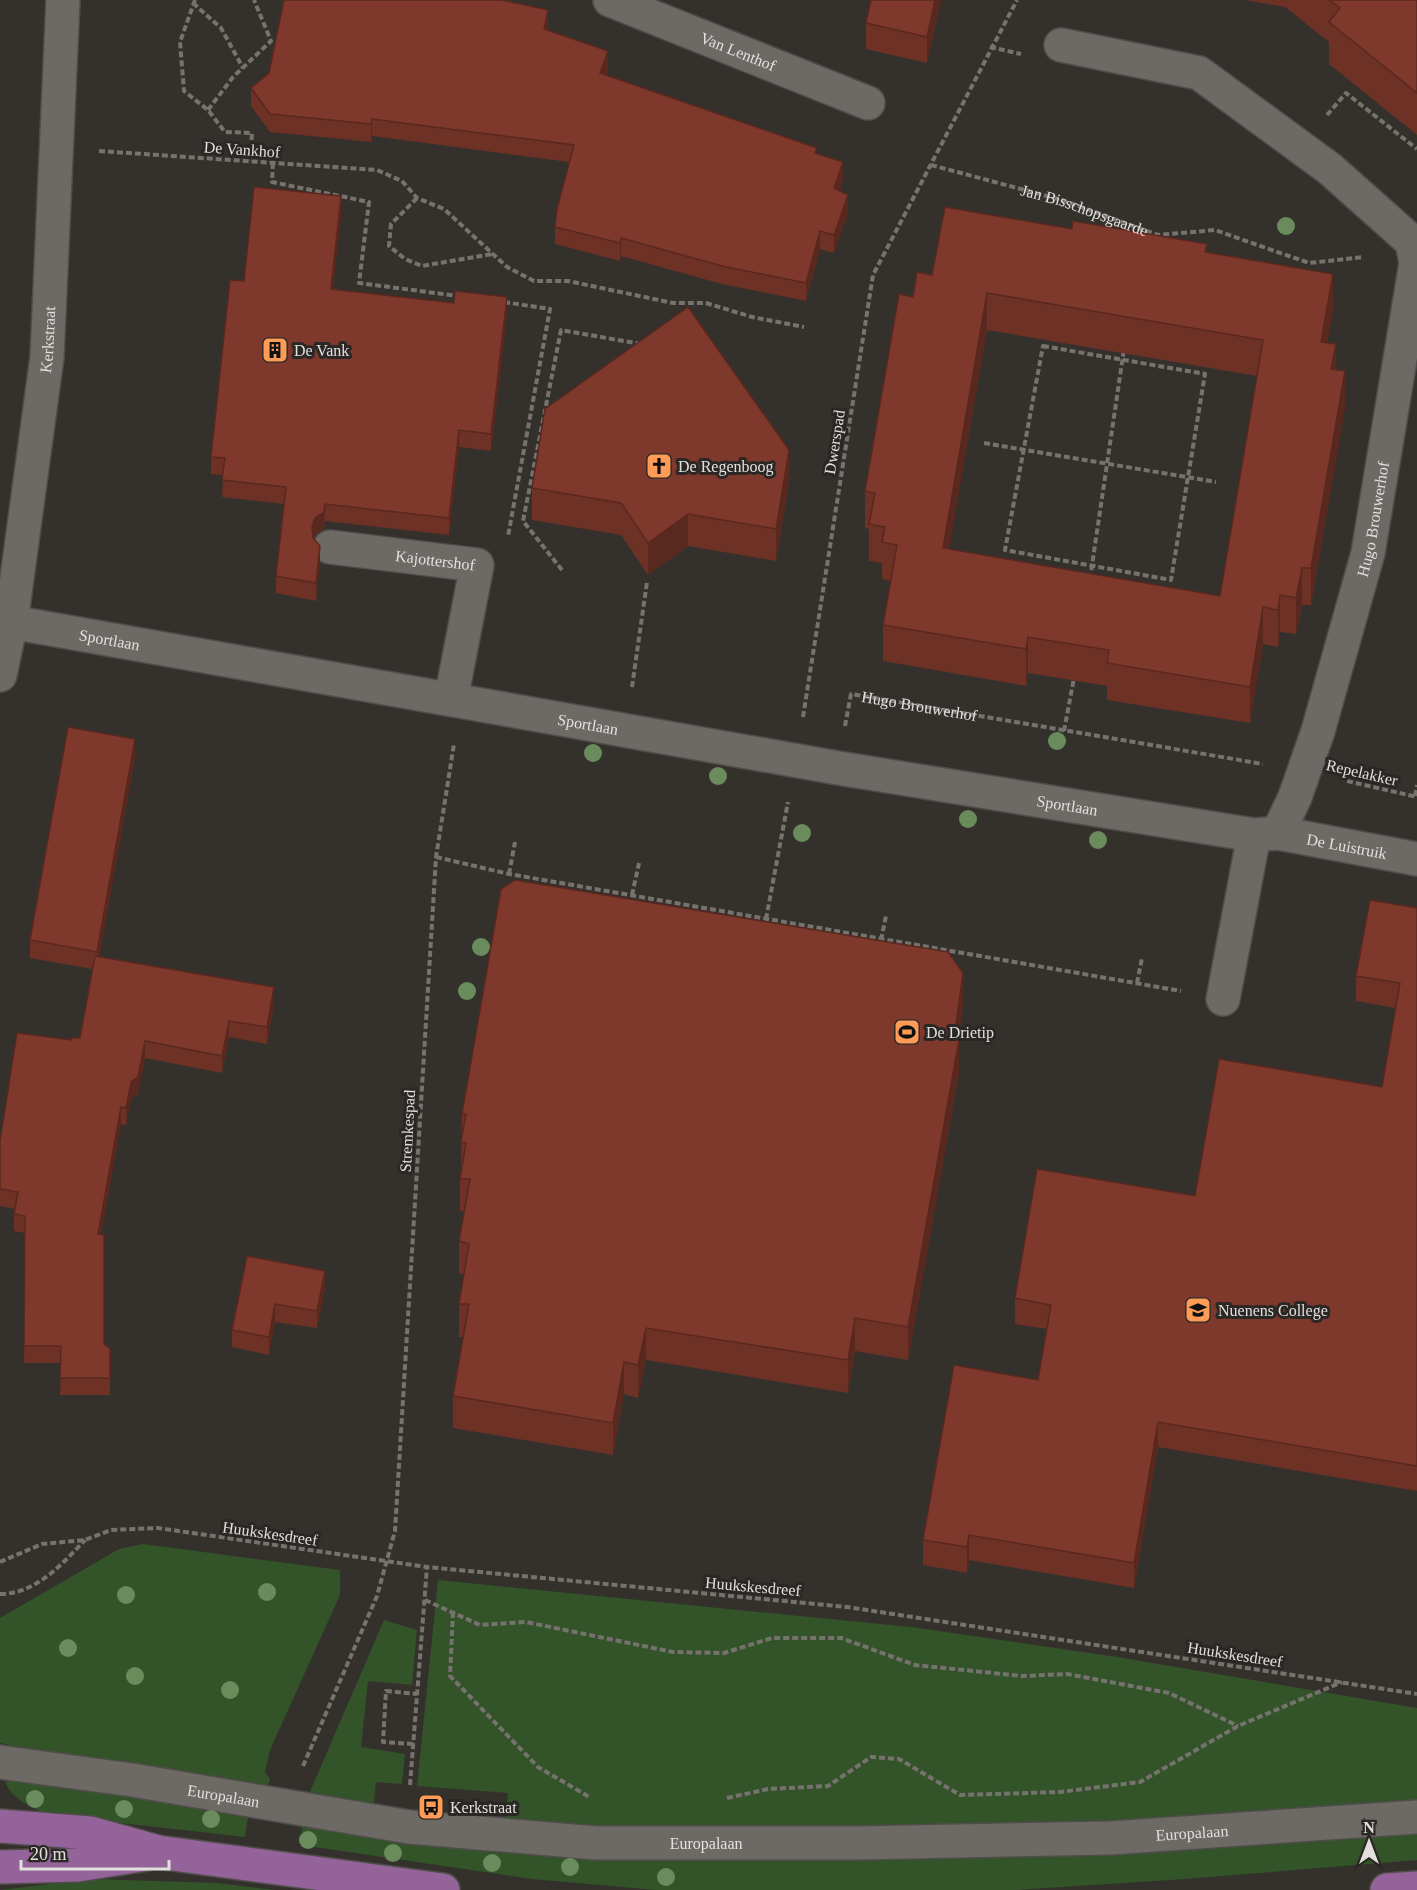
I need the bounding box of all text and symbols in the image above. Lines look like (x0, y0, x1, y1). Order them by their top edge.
street label: Van Lenthof (698, 29, 779, 75)
street label: De Vankhof (203, 138, 281, 161)
street label: Jan Bisschopsgaarde (1019, 181, 1150, 240)
street label: Kerkstraat (37, 305, 58, 374)
building icon: De Vank (260, 335, 290, 365)
place label: De Vank (294, 342, 349, 359)
street label: Dwerspad (821, 409, 849, 476)
church icon: De Regenboog (644, 451, 674, 481)
place label: De Regenboog (678, 458, 774, 476)
street label: Hugo Brouwerhof (1354, 460, 1392, 579)
street label: Kajottershof (394, 547, 477, 574)
street label: Sportlaan (78, 626, 141, 654)
street label: Hugo Brouwerhof (860, 688, 979, 724)
street label: Sportlaan (556, 711, 620, 738)
street label: Repelakker (1324, 756, 1400, 790)
street label: Sportlaan (1036, 792, 1099, 819)
street label: De Luistruik (1305, 831, 1388, 862)
sports icon: De Drietip (892, 1017, 922, 1047)
place label: De Drietip (926, 1024, 994, 1042)
street label: Stremkespad (397, 1089, 419, 1173)
school or university icon: Nuenens College (1183, 1295, 1213, 1325)
place label: Nuenens College (1218, 1302, 1328, 1320)
street label: Huukskesdreef (221, 1518, 319, 1549)
street label: Huukskesdreef (704, 1574, 802, 1599)
street label: Huukskesdreef (1186, 1639, 1284, 1671)
street label: Europalaan (186, 1782, 261, 1810)
bus stop icon: Kerkstraat (416, 1792, 446, 1822)
place label: Kerkstraat (450, 1799, 517, 1816)
north arrow (1339, 1812, 1399, 1872)
text: N (1363, 1819, 1375, 1836)
street label: Europalaan (1155, 1822, 1229, 1844)
scale bar (21, 1833, 170, 1871)
street label: Europalaan (670, 1835, 743, 1853)
text: 20 m (30, 1844, 67, 1864)

